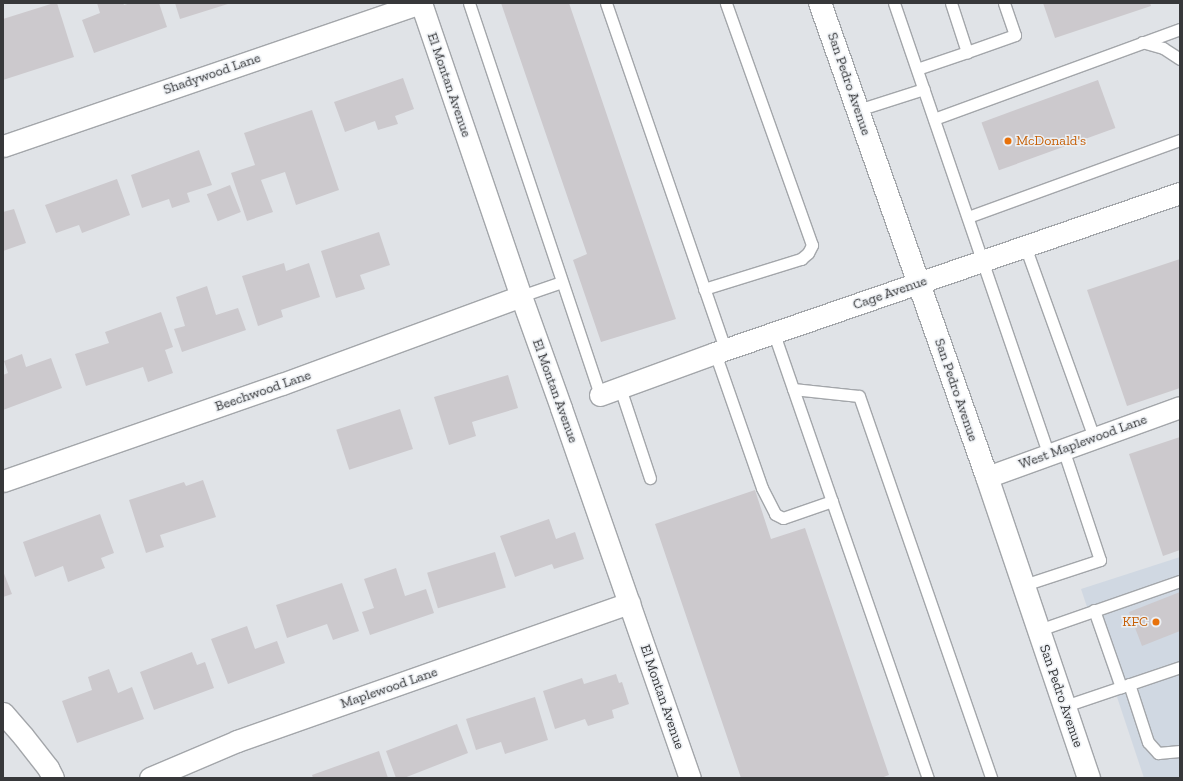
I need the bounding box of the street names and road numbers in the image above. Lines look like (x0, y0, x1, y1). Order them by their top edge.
street label: El Montan Avenue (423, 30, 475, 140)
street label: San Pedro Avenue (823, 30, 875, 138)
street label: Shadywood Lane (161, 50, 263, 98)
street label: Cage Avenue (851, 272, 929, 314)
street label: San Pedro Avenue (930, 336, 982, 444)
street label: El Montan Avenue (528, 337, 582, 445)
street label: Beechwood Lane (213, 367, 313, 415)
street label: West Maplewood Lane (1017, 411, 1149, 473)
street label: El Montan Avenue (636, 642, 688, 752)
street label: San Pedro Avenue (1035, 642, 1087, 750)
street label: Maplewood Lane (338, 664, 440, 712)

